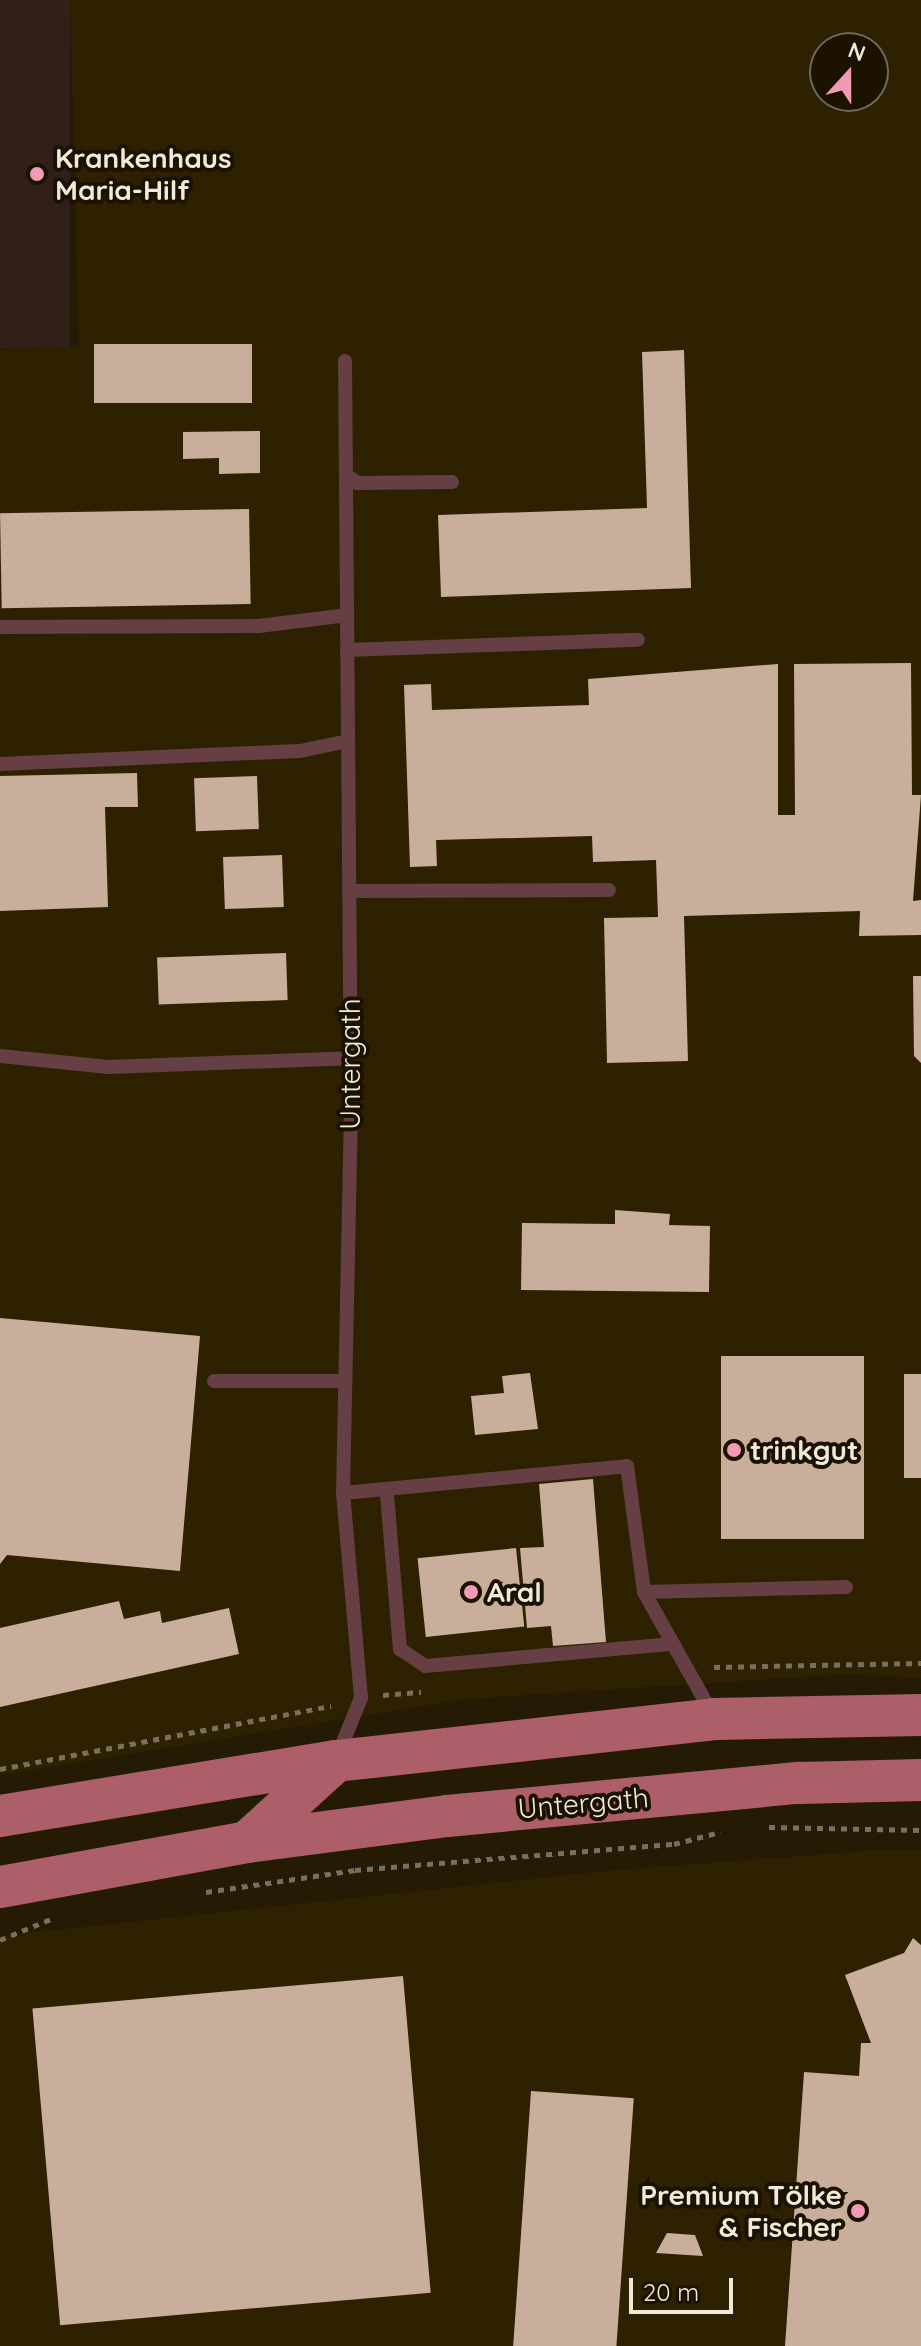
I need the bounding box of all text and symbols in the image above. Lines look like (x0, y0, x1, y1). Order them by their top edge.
north arrow (809, 32, 889, 112)
text: N (844, 35, 869, 67)
place label: Krankenhaus Maria-Hilf (55, 141, 231, 207)
marker: Krankenhaus Maria-Hilf (26, 163, 48, 185)
street label: Untergath (333, 998, 367, 1130)
place label: trinkgut (750, 1433, 858, 1467)
marker: trinkgut (725, 1441, 743, 1459)
place label: Aral (487, 1575, 542, 1609)
marker: Aral (462, 1583, 480, 1601)
street label: Untergath (516, 1781, 650, 1825)
place label: Premium Tölke & Fischer (640, 2178, 842, 2244)
marker: Premium Tölke & Fischer (849, 2202, 867, 2220)
scale bar (633, 2262, 737, 2312)
text: 20 m (643, 2277, 699, 2307)

